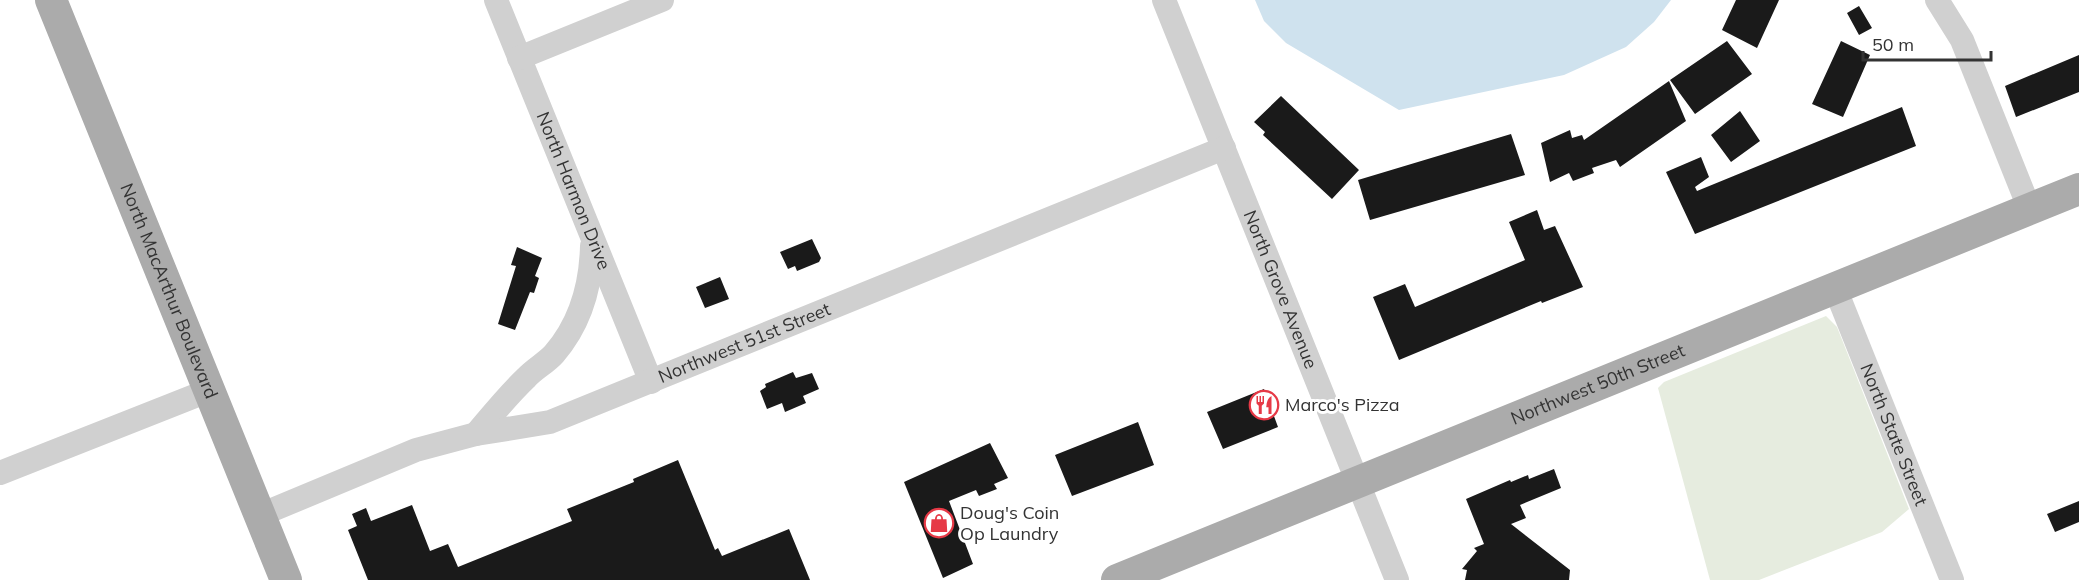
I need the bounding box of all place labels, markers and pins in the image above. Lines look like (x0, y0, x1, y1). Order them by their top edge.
restaurant icon: Marco's Pizza (1248, 389, 1280, 421)
place label: Marco's Pizza (1285, 393, 1400, 416)
place label: Doug's Coin Op Laundry (960, 501, 1059, 545)
shop icon: Doug's Coin Op Laundry (923, 507, 955, 539)

